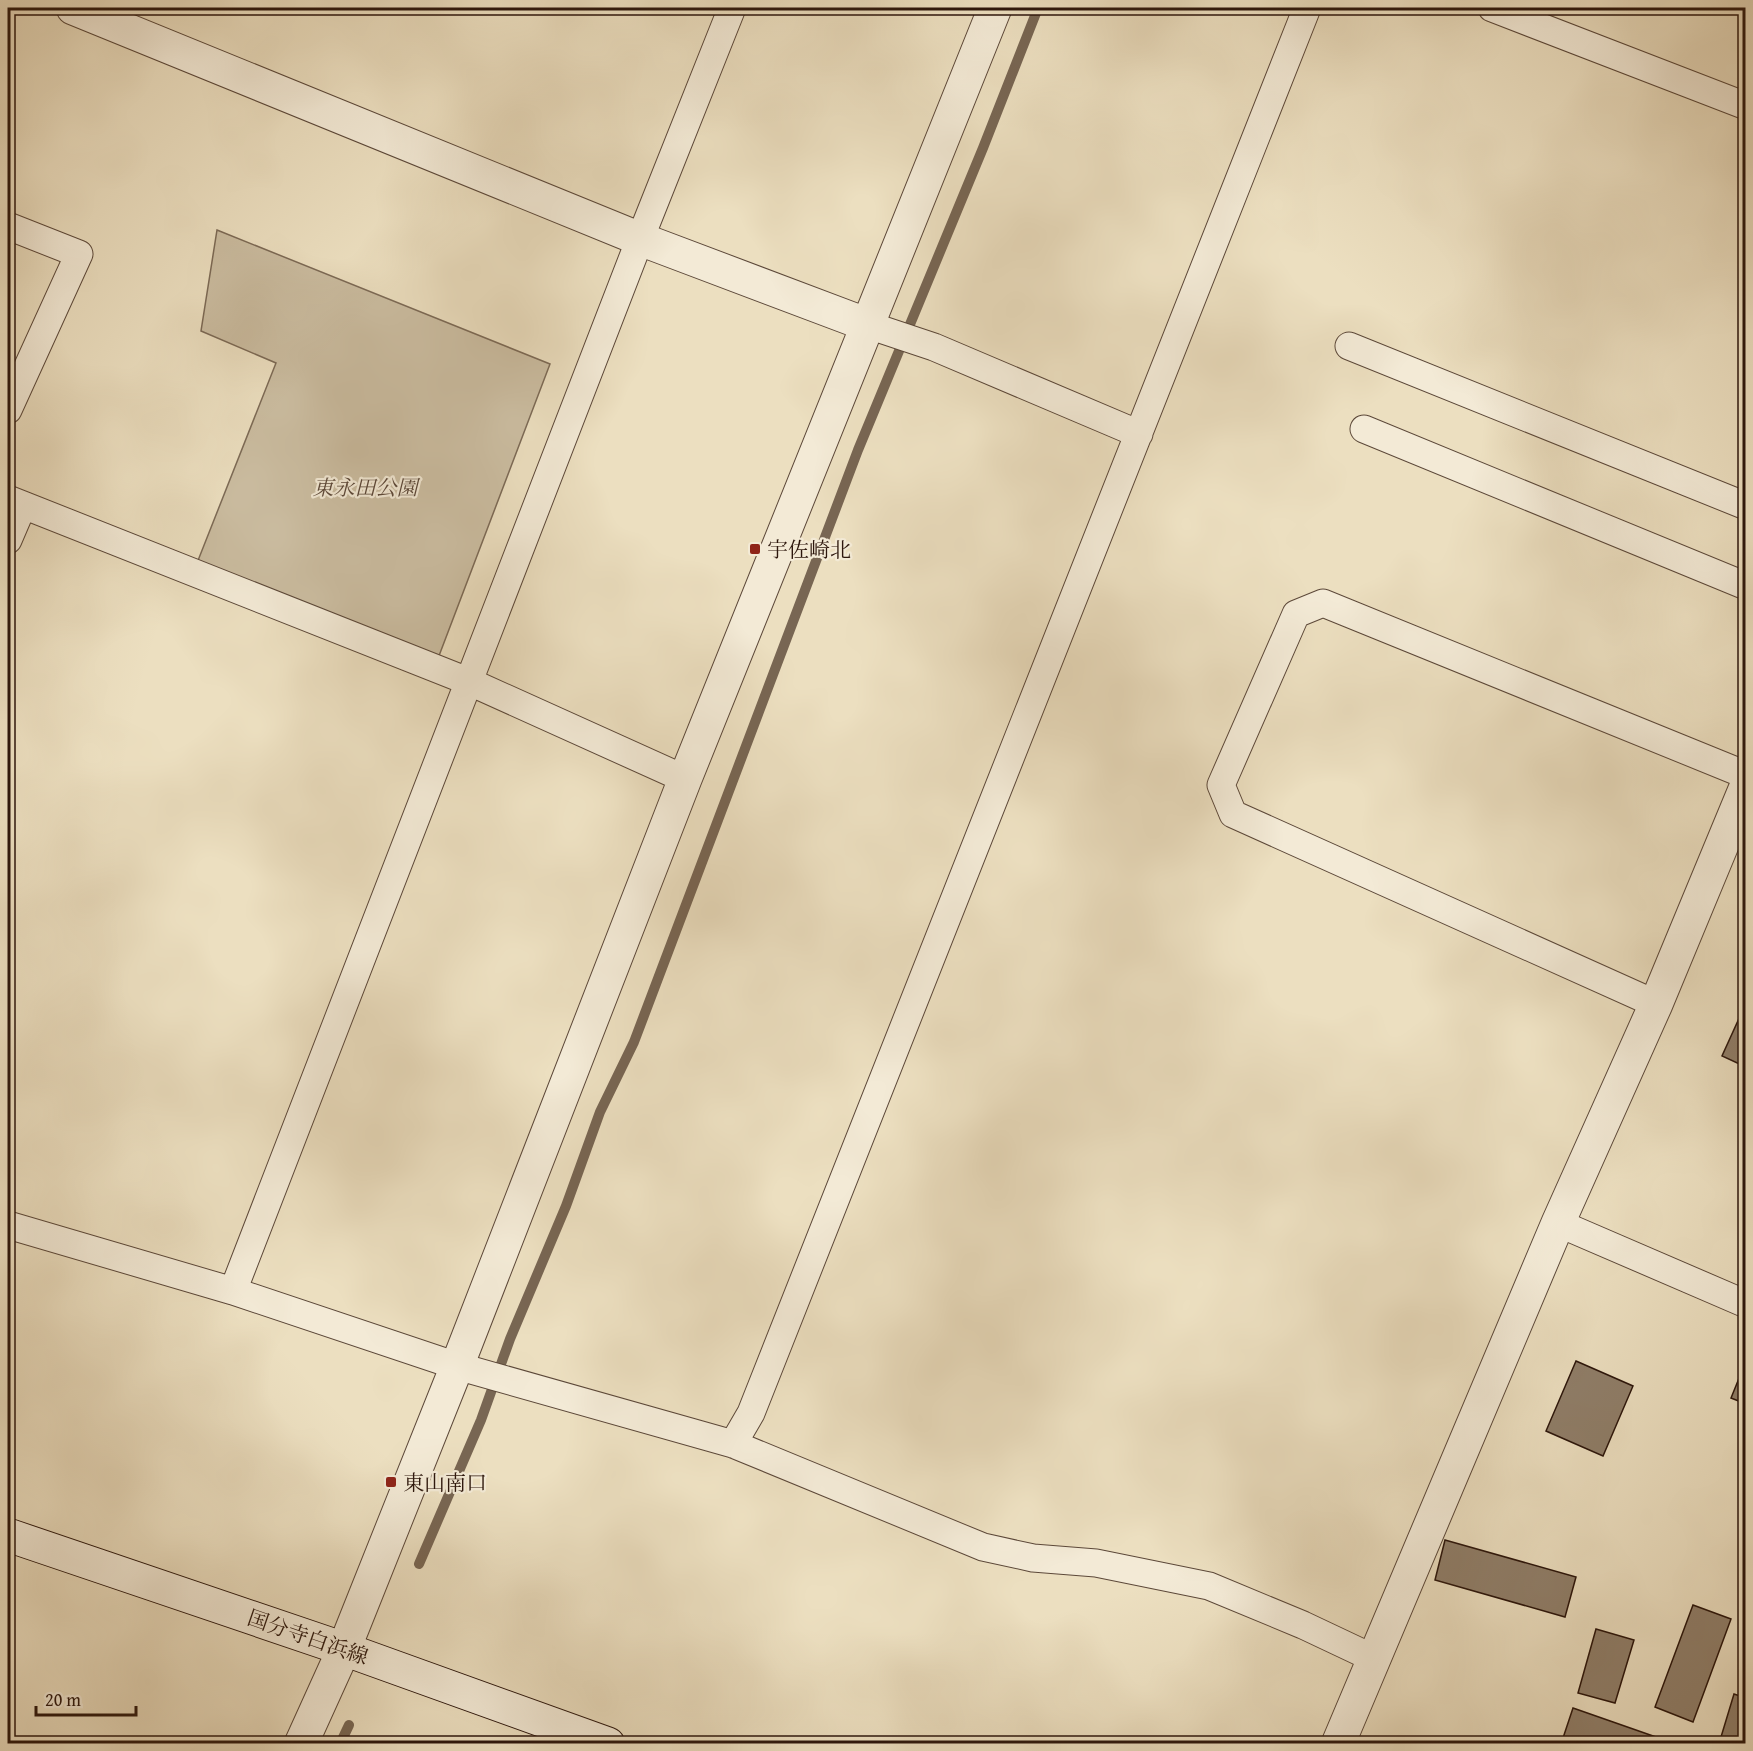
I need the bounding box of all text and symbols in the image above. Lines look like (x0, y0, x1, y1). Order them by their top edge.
park label: 東永田公園 (313, 472, 420, 503)
place label: 宇佐崎北 (767, 534, 851, 565)
marker: 宇佐崎北 (748, 542, 762, 556)
place label: 東山南口 (403, 1467, 487, 1498)
marker: 東山南口 (384, 1475, 398, 1489)
street label: 国分寺白浜線 (243, 1602, 373, 1672)
scale bar (36, 1679, 136, 1717)
text: 20 m (45, 1686, 81, 1713)

